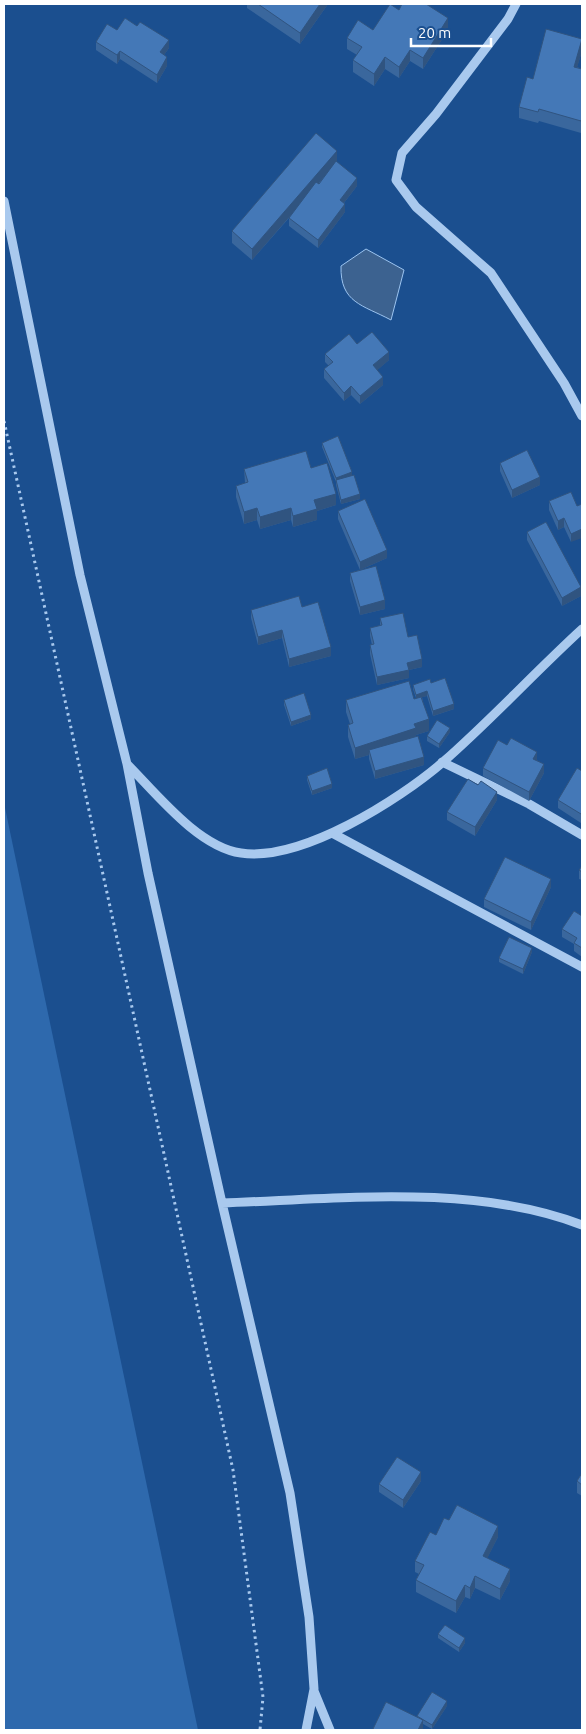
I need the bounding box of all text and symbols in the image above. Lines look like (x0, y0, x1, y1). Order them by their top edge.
scale bar (411, 15, 491, 47)
text: 20 m (418, 24, 451, 41)

